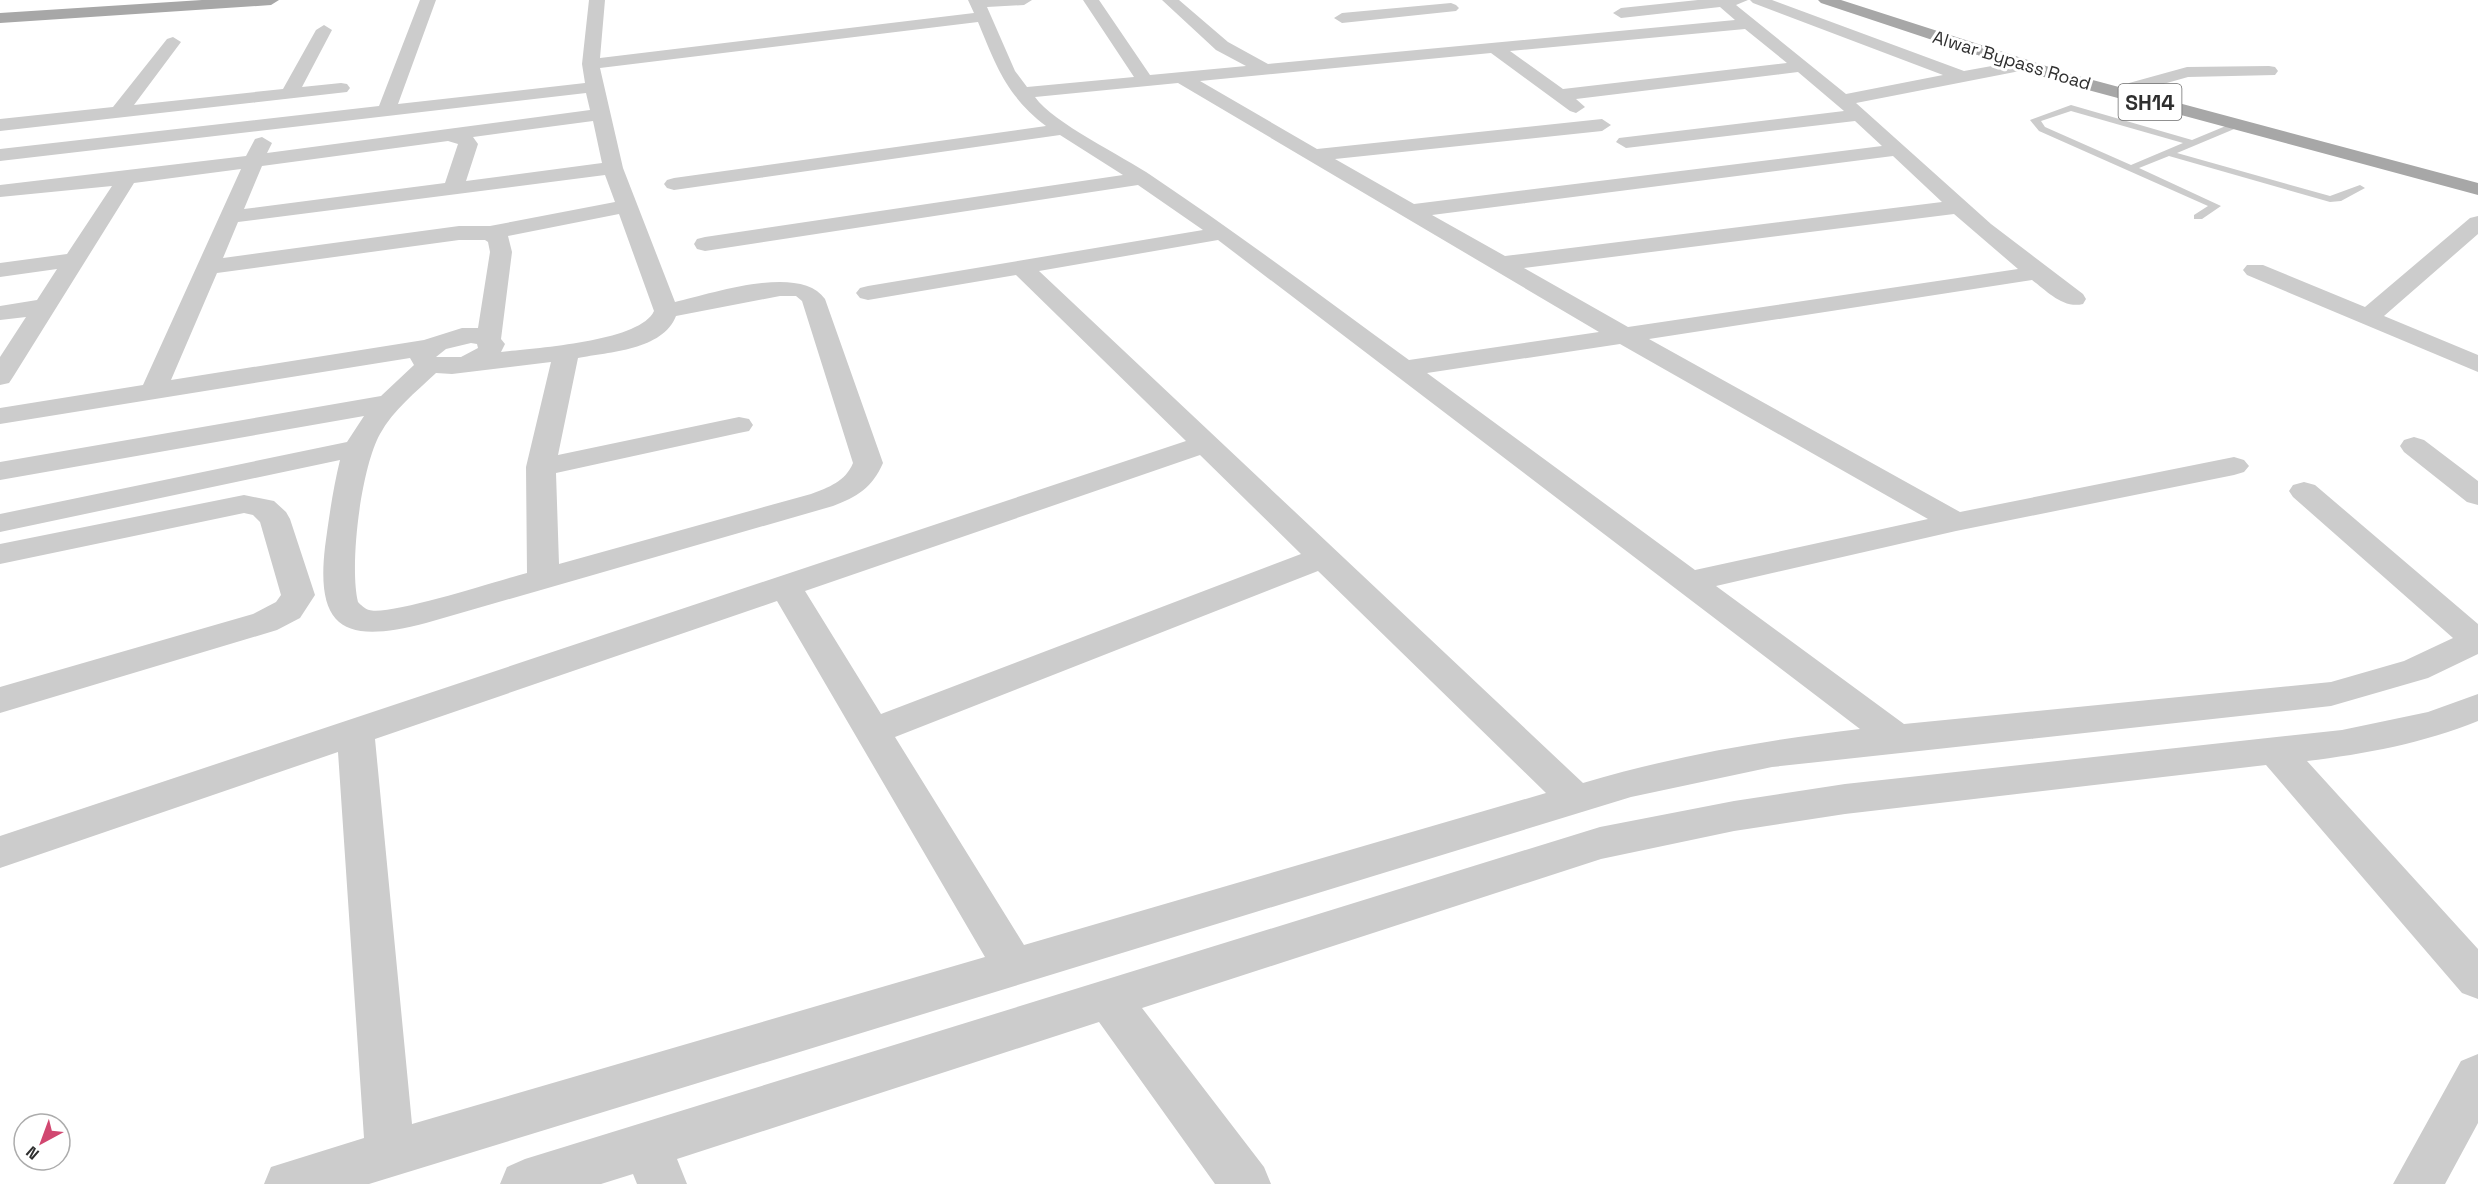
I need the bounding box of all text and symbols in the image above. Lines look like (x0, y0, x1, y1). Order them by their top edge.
street label: Alwar Bypass Road (1930, 25, 2094, 95)
road number: SH14 (2118, 84, 2182, 120)
north arrow (12, 1112, 72, 1172)
text: N (22, 1141, 43, 1164)

